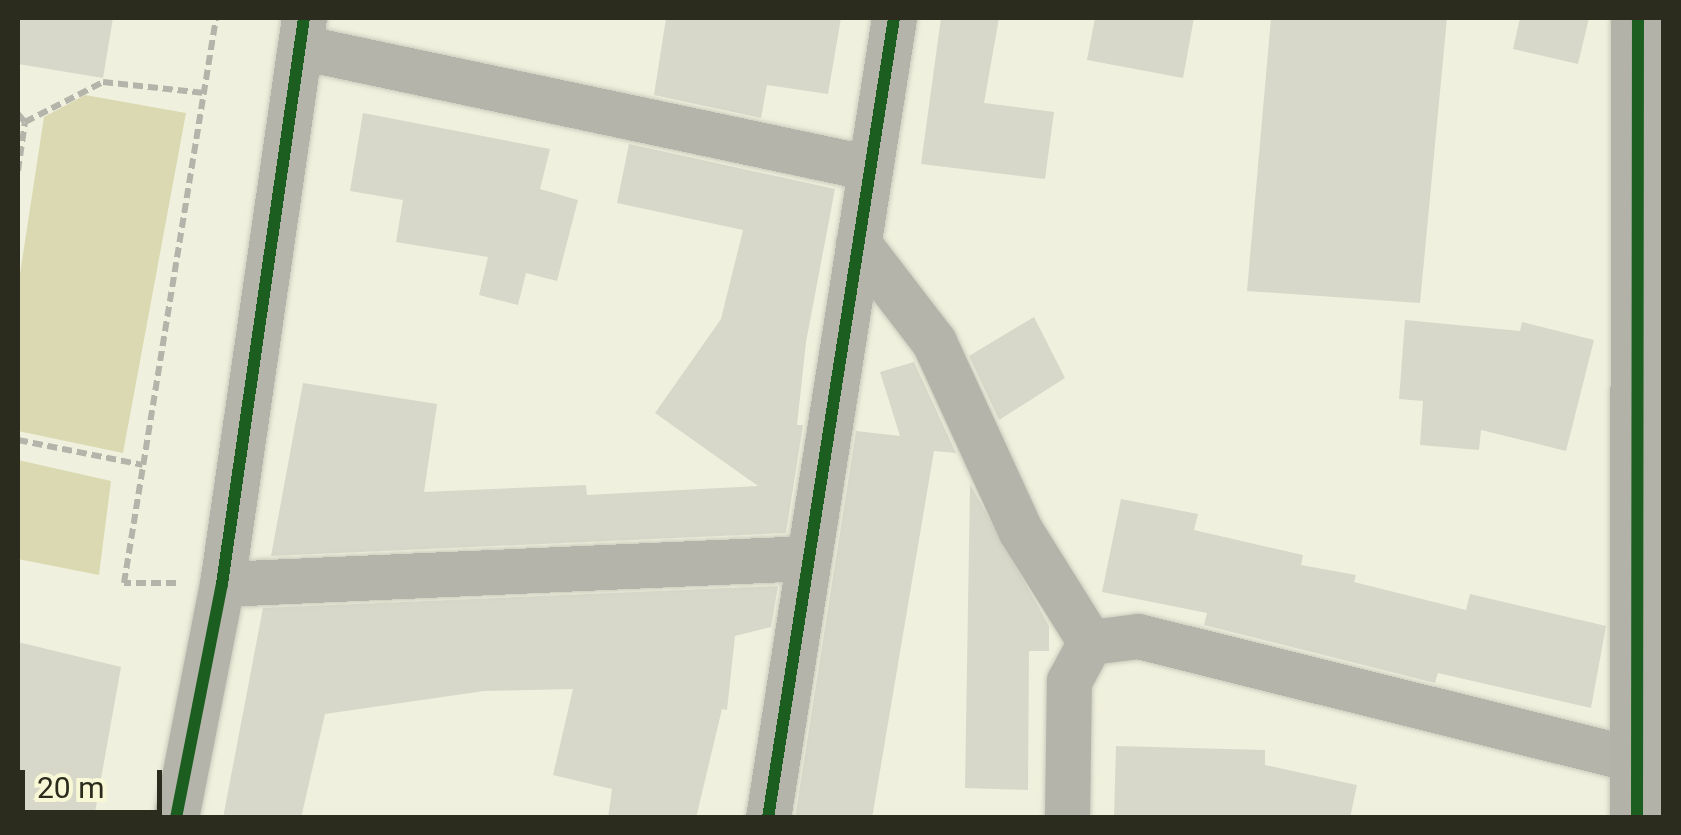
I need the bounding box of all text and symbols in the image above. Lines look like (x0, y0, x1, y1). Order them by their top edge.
scale bar (25, 750, 168, 812)
text: 20 m (37, 770, 104, 805)

